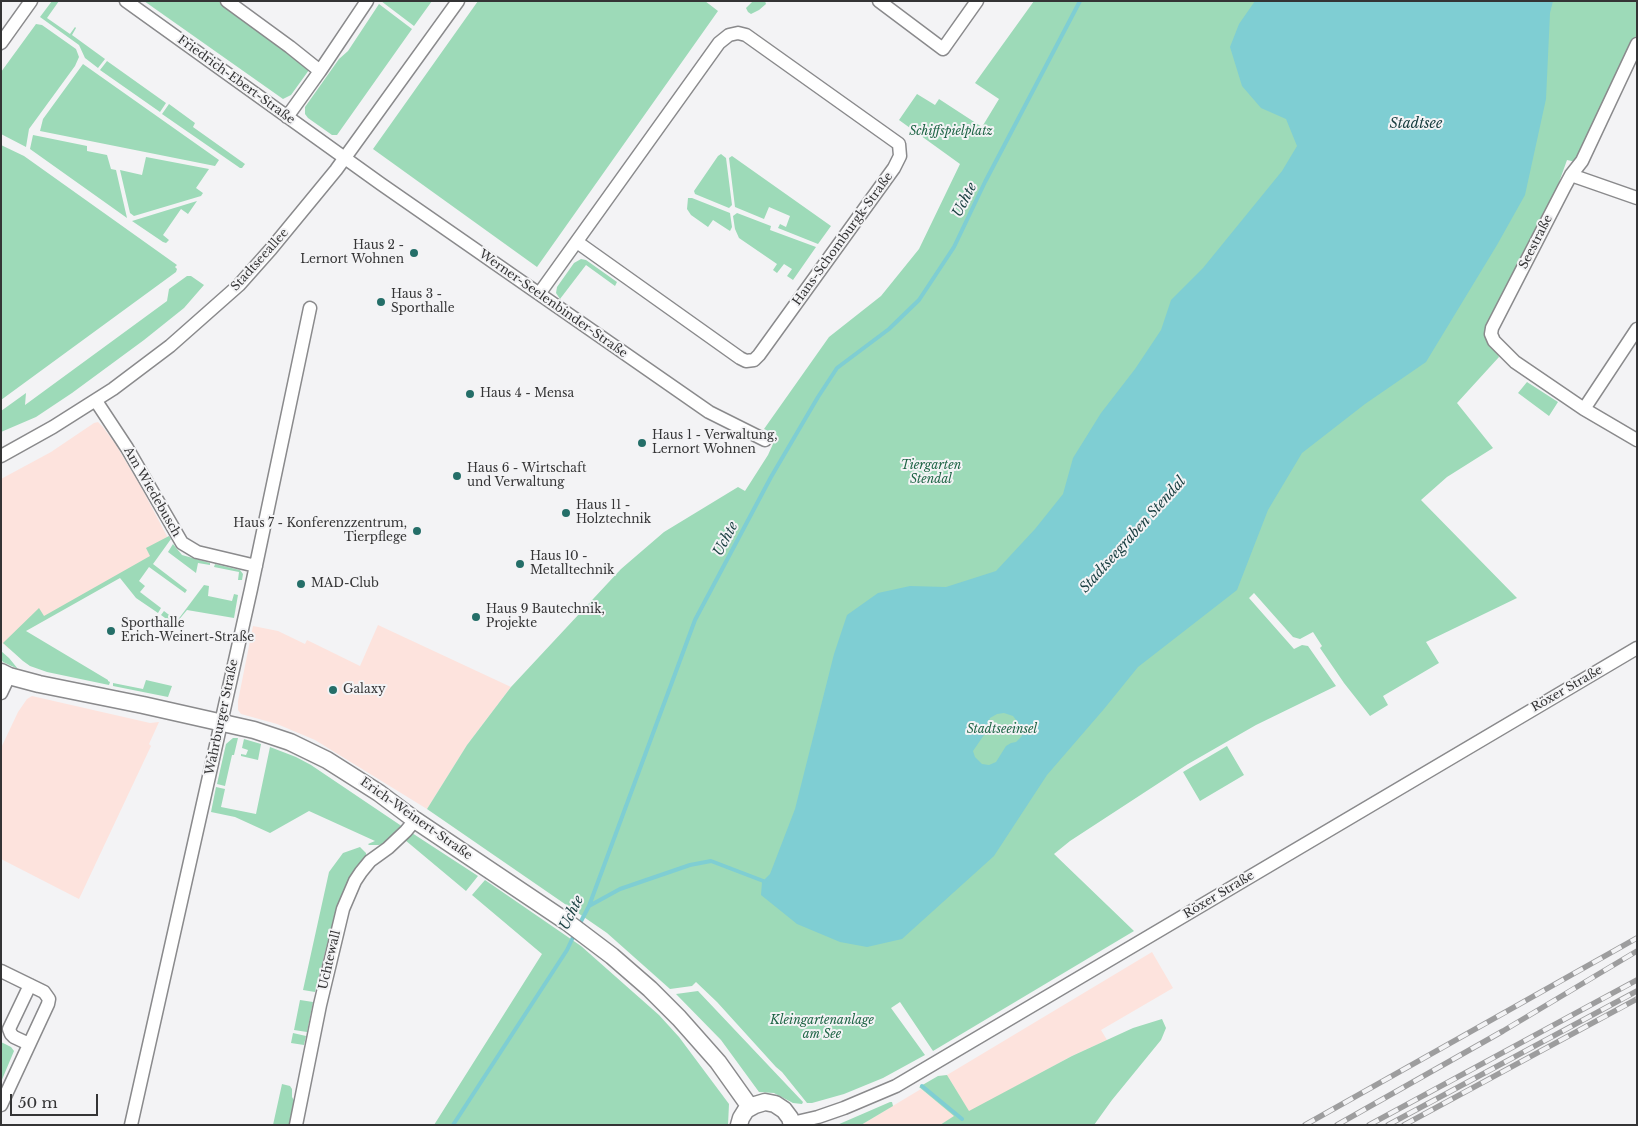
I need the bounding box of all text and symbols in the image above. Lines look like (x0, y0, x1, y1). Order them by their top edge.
street label: Friedrich-Ebert-Straße (175, 33, 297, 127)
water label: Stadtsee (1390, 116, 1442, 132)
park label: Schiffspielplatz (909, 125, 993, 139)
street label: Hans-Schomburgk-Straße (790, 170, 896, 308)
water label: Uchte (949, 180, 981, 220)
street label: Seestraße (1516, 212, 1556, 272)
street label: Stadtseeallee (228, 226, 292, 294)
place label: Haus 2 - Lernort Wohnen (300, 239, 404, 267)
marker: Haus 2 - Lernort Wohnen (408, 247, 420, 259)
street label: Werner-Seelenbinder-Straße (476, 247, 630, 361)
place label: Haus 3 - Sporthalle (391, 288, 455, 316)
marker: Haus 3 - Sporthalle (375, 296, 387, 308)
place label: Haus 4 - Mensa (480, 387, 574, 401)
marker: Haus 4 - Mensa (464, 388, 476, 400)
place label: Haus 1 - Verwaltung, Lernort Wohnen (652, 429, 777, 457)
marker: Haus 1 - Verwaltung, Lernort Wohnen (636, 437, 648, 449)
street label: Am Wiedebusch (120, 444, 184, 540)
park label: Tiergarten Stendal (901, 459, 961, 487)
place label: Haus 6 - Wirtschaft und Verwaltung (467, 462, 586, 490)
marker: Haus 6 - Wirtschaft und Verwaltung (451, 470, 463, 482)
water label: Stadtseegraben Stendal (1076, 474, 1190, 596)
place label: Haus 11 - Holztechnik (576, 499, 651, 527)
marker: Haus 11 - Holztechnik (560, 507, 572, 519)
place label: Haus 7 - Konferenzzentrum, Tierpflege (233, 517, 407, 545)
water label: Uchte (710, 519, 742, 559)
marker: Haus 7 - Konferenzzentrum, Tierpflege (411, 525, 423, 537)
place label: Haus 10 - Metalltechnik (530, 550, 614, 578)
marker: Haus 10 - Metalltechnik (514, 558, 526, 570)
place label: MAD-Club (311, 577, 379, 591)
marker: MAD-Club (295, 578, 307, 590)
place label: Haus 9 Bautechnik, Projekte (486, 603, 605, 631)
marker: Haus 9 Bautechnik, Projekte (470, 611, 482, 623)
place label: Sporthalle Erich-Weinert-Straße (121, 617, 254, 645)
marker: Sporthalle Erich-Weinert-Straße (105, 625, 117, 637)
street label: Wahrburger Straße (203, 658, 241, 776)
street label: Röxer Straße (1529, 663, 1605, 715)
place label: Galaxy (343, 683, 386, 697)
marker: Galaxy (327, 684, 339, 696)
park label: Stadtseeinsel (967, 723, 1037, 737)
street label: Erich-Weinert-Straße (357, 775, 475, 863)
street label: Röxer Straße (1181, 868, 1257, 922)
water label: Uchte (556, 893, 588, 933)
street label: Uchtewall (316, 929, 344, 991)
park label: Kleingartenanlage am See (770, 1014, 874, 1042)
scale bar (12, 1084, 100, 1116)
text: 50 m (18, 1093, 58, 1112)

